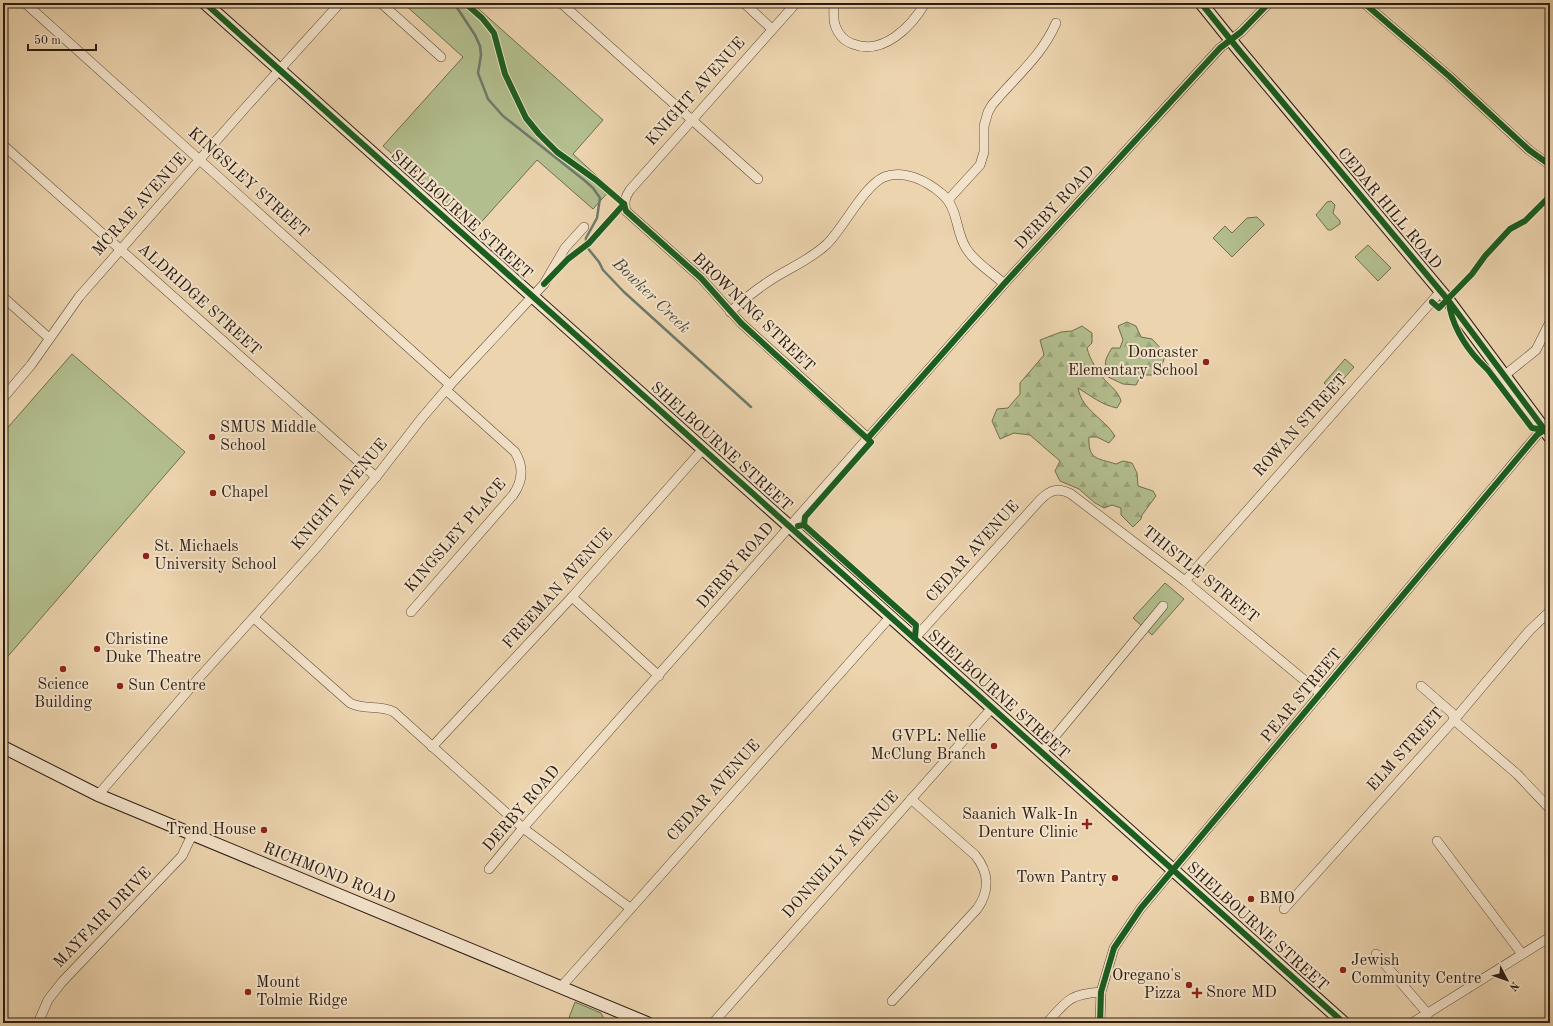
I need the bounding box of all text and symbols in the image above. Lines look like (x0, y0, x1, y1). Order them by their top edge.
scale bar (28, 26, 96, 52)
text: 50 m (34, 34, 61, 47)
street label: KNIGHT AVENUE (643, 35, 749, 149)
street label: KINGSLEY STREET (185, 125, 311, 241)
street label: CEDAR HILL ROAD (1334, 145, 1444, 273)
street label: SHELBOURNE STREET (387, 147, 535, 283)
street label: MCRAE AVENUE (90, 151, 190, 259)
street label: DERBY ROAD (1012, 163, 1098, 253)
street label: ALDRIDGE STREET (135, 241, 263, 359)
street label: BROWNING STREET (689, 251, 817, 375)
water label: Bowker Creek (608, 254, 693, 337)
place label: Doncaster Elementary School (1068, 345, 1198, 379)
marker: Doncaster Elementary School (1201, 357, 1211, 367)
street label: ROWAN STREET (1251, 372, 1351, 480)
street label: SHELBOURNE STREET (647, 379, 795, 515)
place label: SMUS Middle School (220, 420, 316, 454)
marker: SMUS Middle School (207, 432, 217, 442)
street label: KNIGHT AVENUE (289, 436, 391, 554)
street label: KINGSLEY PLACE (402, 476, 510, 596)
place label: Chapel (221, 485, 268, 501)
marker: Chapel (208, 488, 218, 498)
street label: CEDAR AVENUE (923, 498, 1023, 606)
street label: DERBY ROAD (695, 520, 777, 612)
street label: THISTLE STREET (1139, 523, 1261, 627)
street label: FREEMAN AVENUE (500, 526, 616, 652)
place label: St. Michaels University School (154, 539, 277, 573)
marker: St. Michaels University School (141, 551, 151, 561)
street label: SHELBOURNE STREET (924, 627, 1072, 763)
place label: Christine Duke Theatre (105, 632, 201, 666)
marker: Christine Duke Theatre (92, 644, 102, 654)
street label: PEAR STREET (1258, 646, 1346, 746)
marker: Science Building (58, 664, 68, 674)
place label: Science Building (34, 677, 92, 711)
place label: Sun Centre (128, 678, 206, 694)
marker: Sun Centre (115, 681, 125, 691)
street label: ELM STREET (1365, 705, 1447, 795)
place label: GVPL: Nellie McClung Branch (870, 729, 986, 763)
street label: CEDAR AVENUE (664, 737, 764, 845)
marker: GVPL: Nellie McClung Branch (989, 741, 999, 751)
street label: DERBY ROAD (481, 763, 563, 855)
street label: DONNELLY AVENUE (780, 788, 902, 922)
place label: Saanich Walk-In Denture Clinic (962, 807, 1078, 841)
marker: Saanich Walk-In Denture Clinic (1081, 818, 1093, 830)
place label: Trend House (166, 822, 256, 838)
marker: Trend House (259, 825, 269, 835)
street label: RICHMOND ROAD (260, 840, 398, 908)
street label: SHELBOURNE STREET (1183, 859, 1331, 995)
street label: MAYFAIR DRIVE (51, 865, 155, 971)
place label: Town Pantry (1016, 870, 1108, 886)
marker: Town Pantry (1110, 873, 1120, 883)
place label: BMO (1259, 891, 1295, 907)
marker: BMO (1246, 894, 1256, 904)
place label: Jewish Community Centre (1351, 953, 1481, 987)
north arrow (1487, 960, 1527, 1000)
marker: Jewish Community Centre (1338, 965, 1348, 975)
place label: Oregano's Pizza (1112, 968, 1181, 1002)
place label: Mount Tolmie Ridge (256, 975, 348, 1009)
text: N (1506, 979, 1520, 993)
marker: Oregano's Pizza (1184, 980, 1194, 990)
place label: Snore MD (1206, 985, 1277, 1001)
marker: Mount Tolmie Ridge (243, 987, 253, 997)
marker: Snore MD (1191, 987, 1203, 999)

